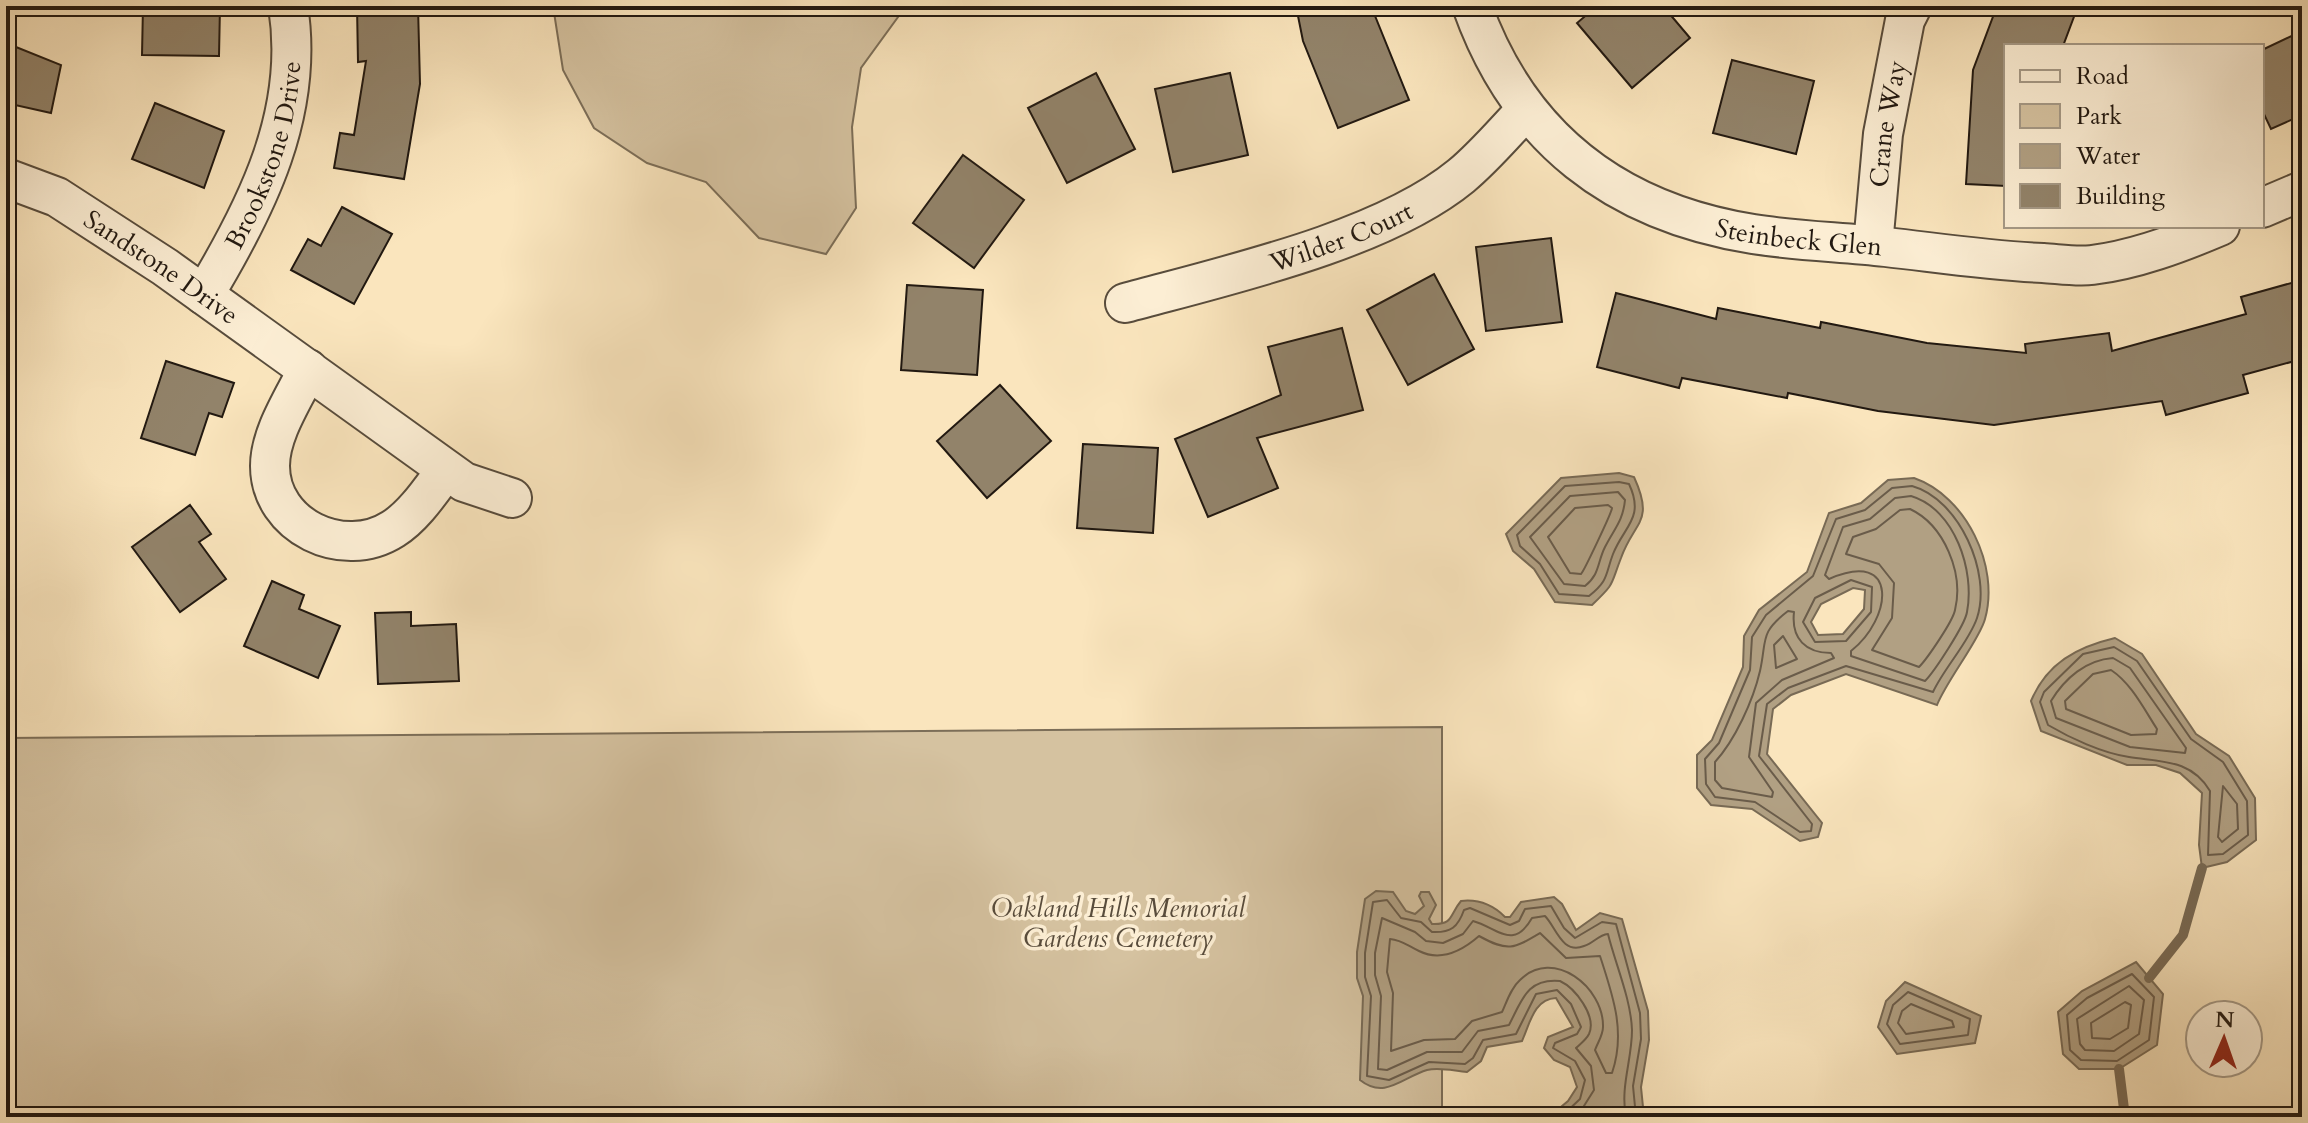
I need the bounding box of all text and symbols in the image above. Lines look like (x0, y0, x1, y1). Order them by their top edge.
legend (2004, 44, 2264, 228)
street label: Crane Way (1861, 57, 1915, 189)
street label: Brookstone Drive (217, 60, 309, 255)
text: Road (2076, 60, 2129, 93)
text: Park (2076, 100, 2122, 133)
text: Water (2075, 140, 2140, 173)
text: Building (2076, 180, 2166, 213)
street label: Wilder Court (1264, 194, 1419, 281)
street label: Sandstone Drive (77, 202, 246, 332)
street label: Steinbeck Glen (1712, 210, 1884, 264)
park label: Oakland Hills Memorial Gardens Cemetery (991, 891, 1246, 956)
north arrow (2184, 999, 2264, 1079)
text: N (2215, 1005, 2235, 1035)

